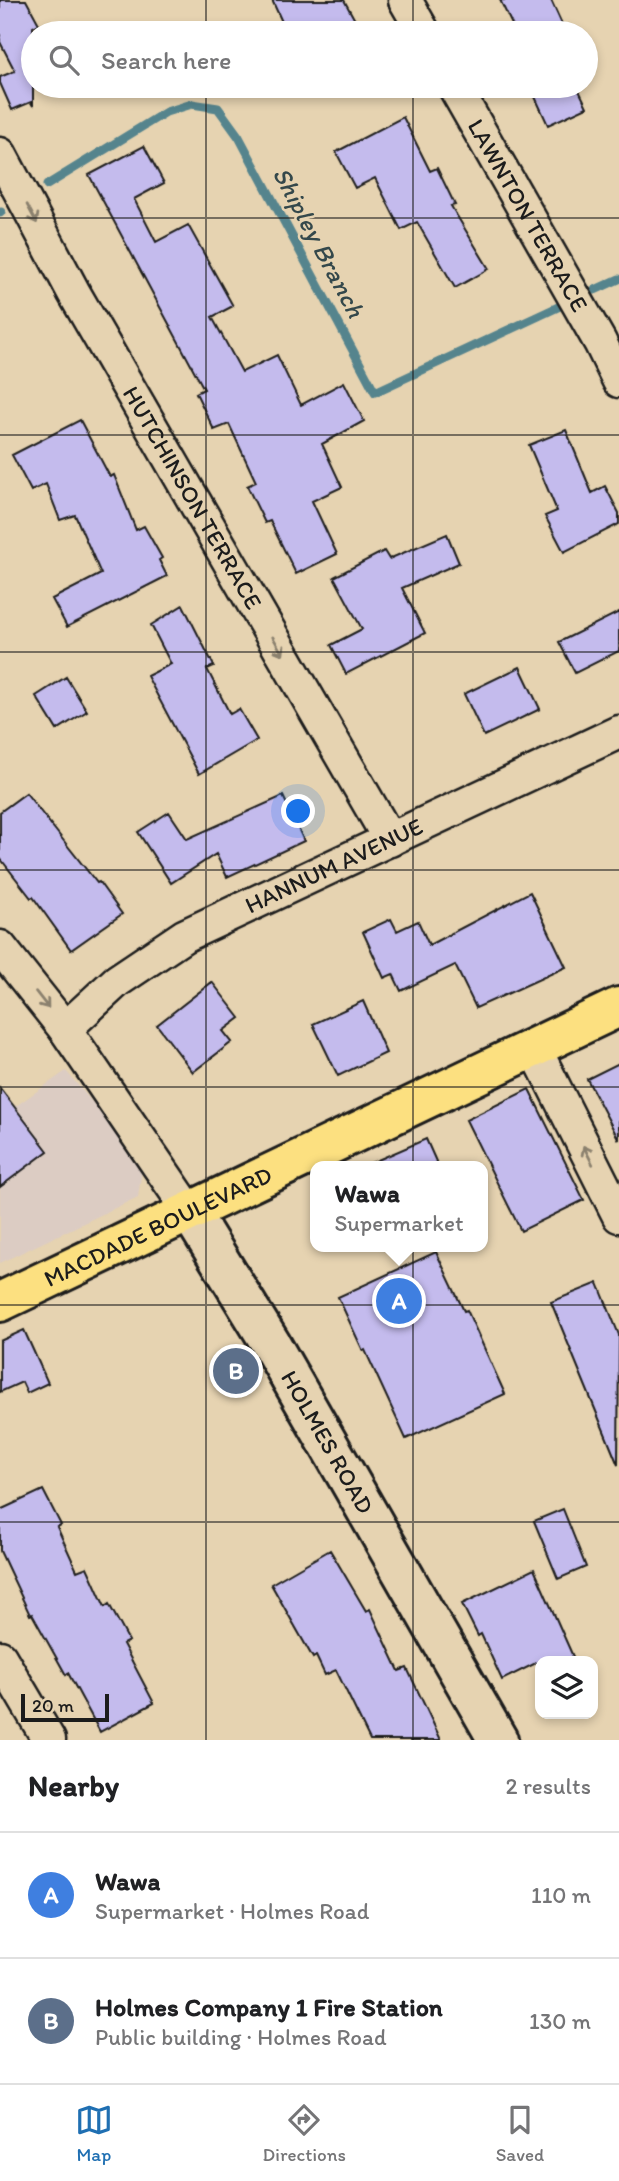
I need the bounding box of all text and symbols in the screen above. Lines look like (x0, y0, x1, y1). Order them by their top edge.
search box (21, 21, 598, 98)
icon: search (45, 41, 83, 79)
text: Search here (101, 44, 231, 76)
street label: LAWNTON TERRACE (462, 114, 595, 317)
water label: Shipley Branch (266, 161, 372, 323)
one-way arrow (26, 203, 39, 224)
street label: HUTCHINSON TERRACE (117, 381, 269, 614)
one-way arrow (271, 635, 285, 655)
your location (281, 794, 315, 828)
street label: HANNUM AVENUE (240, 811, 427, 919)
one-way arrow (35, 991, 50, 1009)
one-way arrow (581, 1145, 595, 1166)
street label: MACDADE BOULEVARD (39, 1160, 276, 1293)
popup (310, 1161, 488, 1252)
text: Wawa (334, 1177, 400, 1209)
text: Supermarket (334, 1209, 464, 1237)
pin: A (376, 1275, 422, 1327)
pin: B (213, 1345, 259, 1397)
street label: HOLMES ROAD (275, 1365, 380, 1519)
map controls (535, 1656, 598, 1719)
button: layers (535, 1656, 598, 1719)
scale bar (21, 1691, 108, 1723)
text: 20 m (32, 1694, 74, 1717)
text: Nearby (28, 1767, 119, 1804)
text: 2 results (505, 1772, 591, 1800)
text: Wawa (95, 1865, 160, 1897)
text: A (44, 1881, 58, 1909)
text: 110 m (531, 1881, 591, 1909)
text: Supermarket · Holmes Road (95, 1897, 369, 1925)
text: Holmes Company 1 Fire Station (95, 1991, 443, 2023)
text: B (44, 2007, 58, 2035)
text: 130 m (529, 2007, 591, 2035)
text: Public building · Holmes Road (95, 2023, 387, 2051)
tab: Map (75, 2101, 113, 2166)
tab: Directions (262, 2101, 346, 2166)
tab: Saved (496, 2101, 544, 2166)

